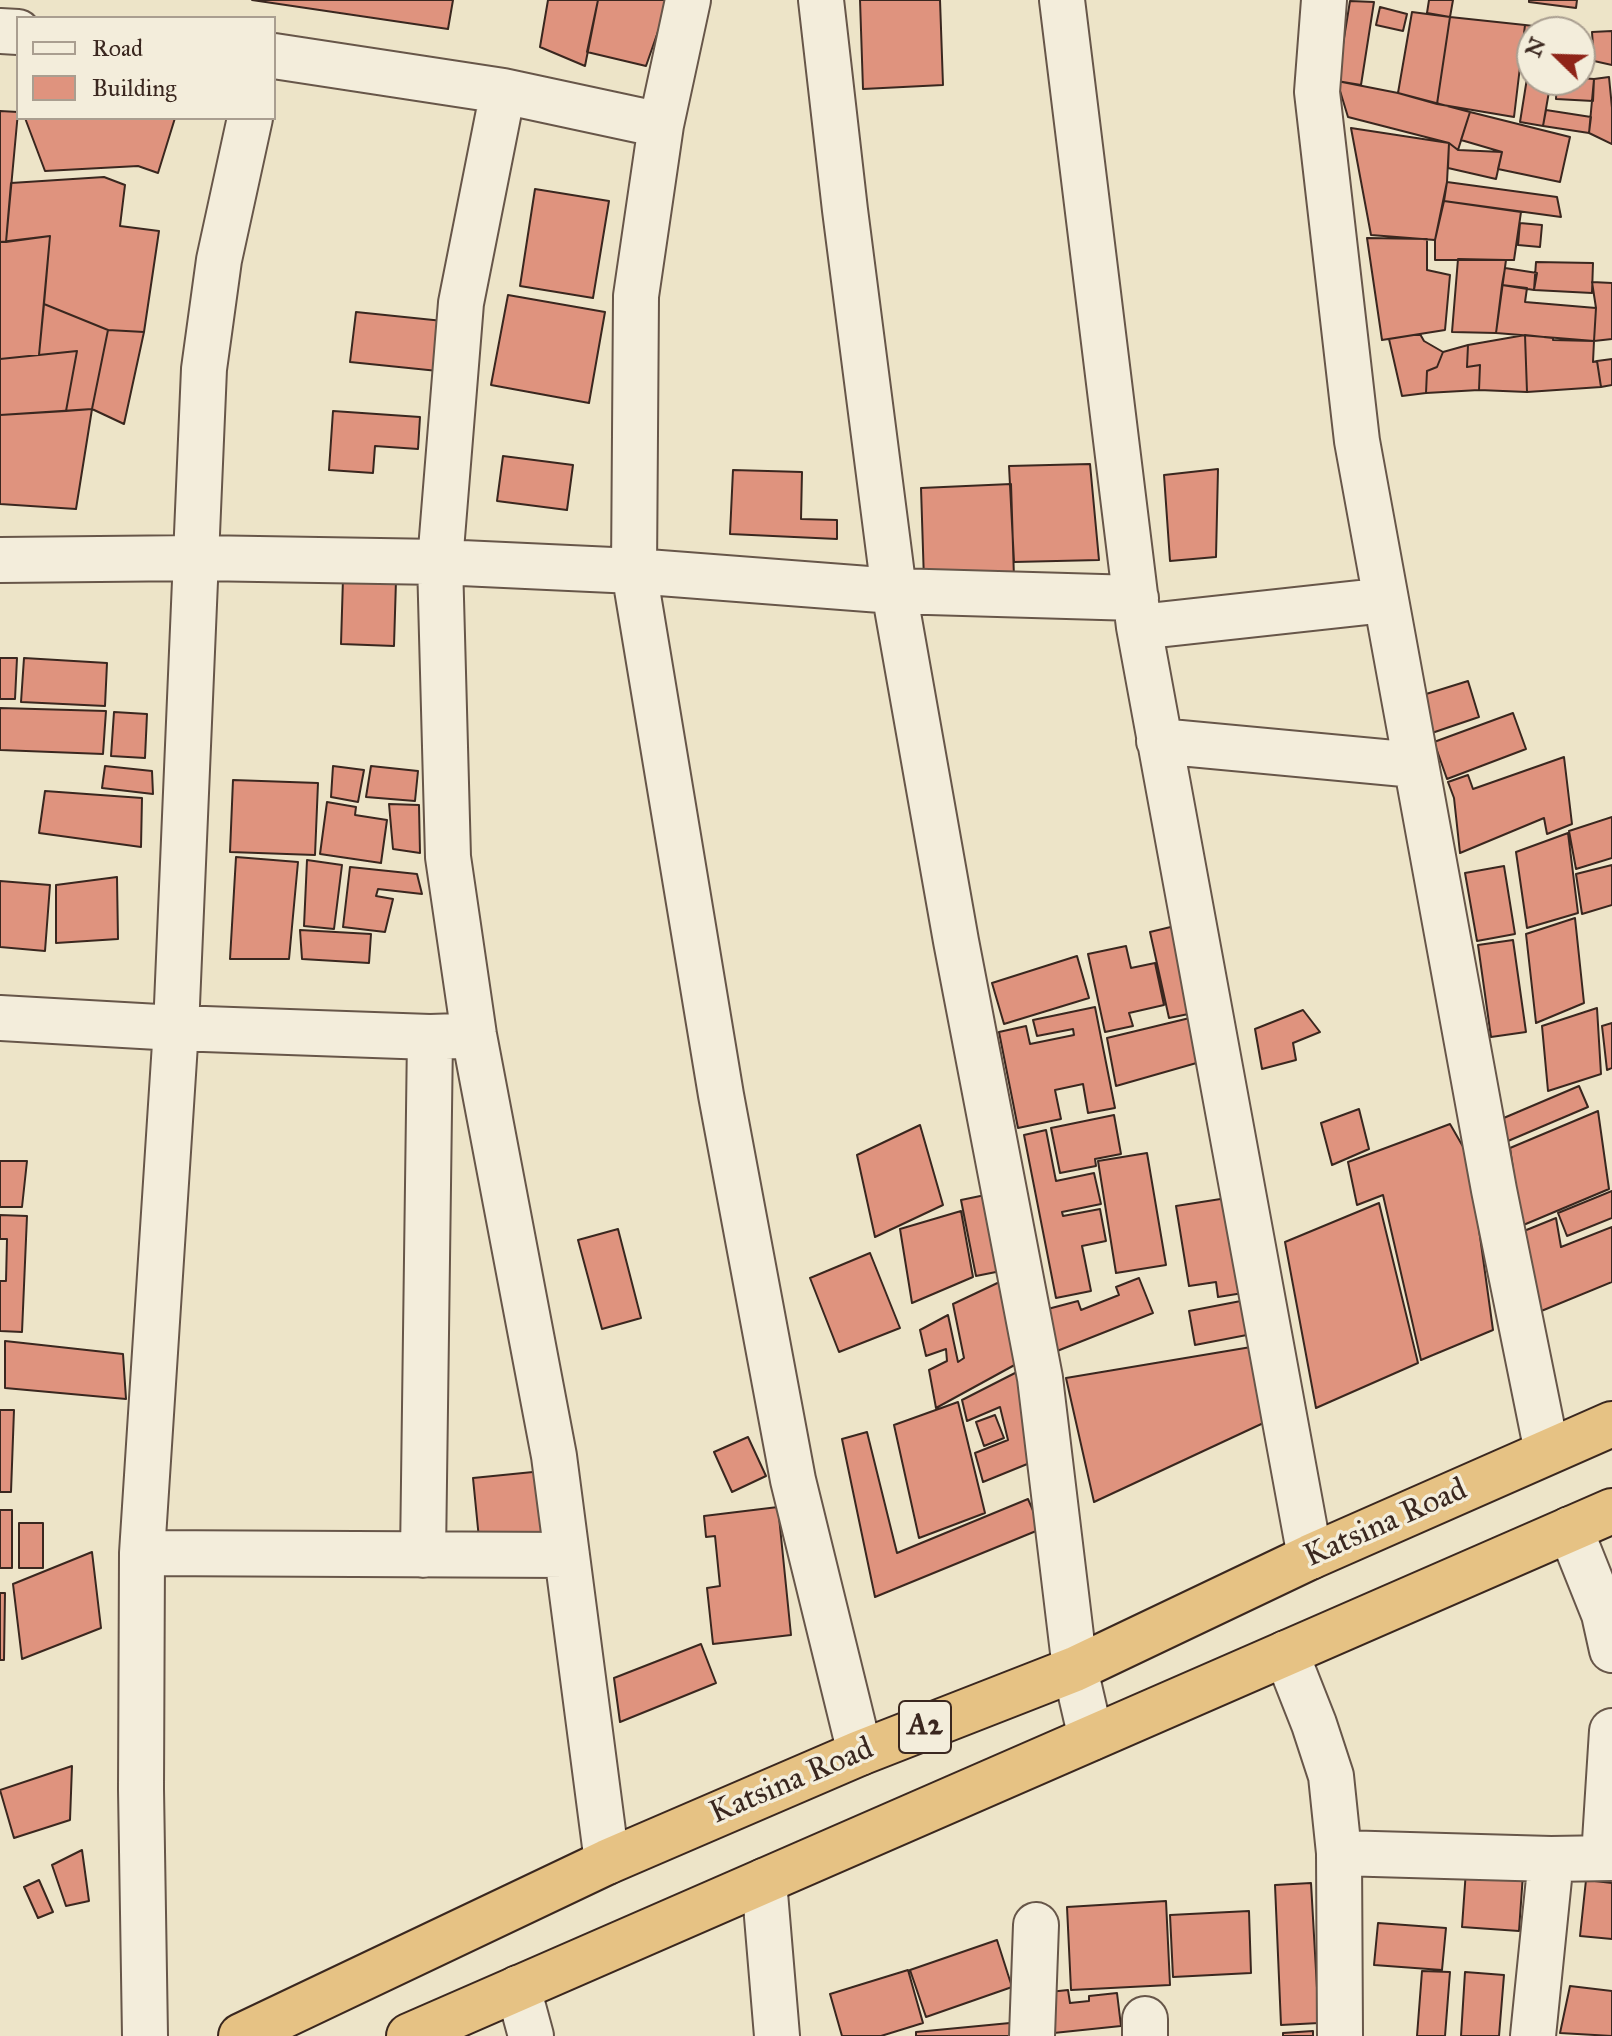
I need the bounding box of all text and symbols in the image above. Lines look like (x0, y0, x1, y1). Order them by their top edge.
legend (16, 16, 276, 120)
north arrow (1516, 16, 1596, 96)
text: Road (92, 33, 143, 63)
text: N (1519, 33, 1551, 61)
text: Building (92, 73, 177, 103)
street label: Katsina Road (1299, 1471, 1473, 1577)
road number: A2 (899, 1701, 951, 1753)
street label: Katsina Road (704, 1730, 880, 1834)

